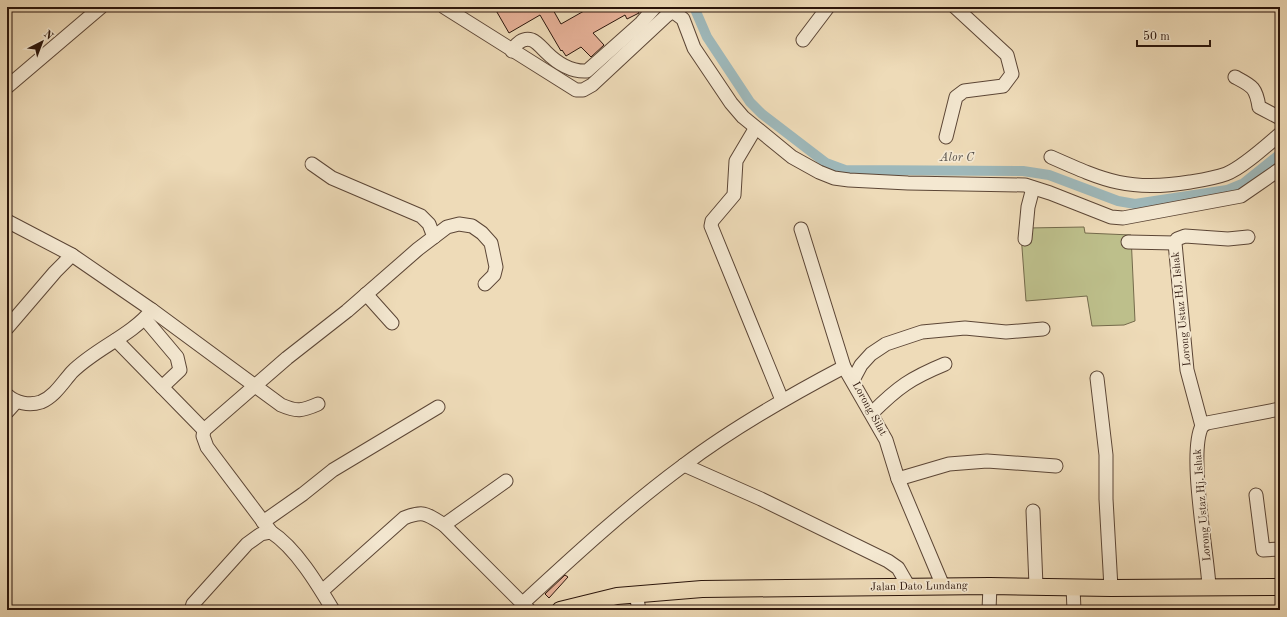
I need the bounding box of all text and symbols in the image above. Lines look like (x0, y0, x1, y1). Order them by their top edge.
north arrow (22, 22, 62, 62)
scale bar (1137, 22, 1210, 48)
text: N (41, 29, 55, 43)
text: 50 m (1143, 30, 1170, 43)
water label: Alor C (939, 152, 975, 164)
street label: Lorong Ustaz HJ. Ishak (1170, 251, 1193, 367)
street label: Lorong Silat (850, 380, 888, 438)
street label: Lorong Ustaz Hj. Ishak (1193, 448, 1213, 562)
street label: Jalan Dato Lundang (870, 581, 968, 593)

